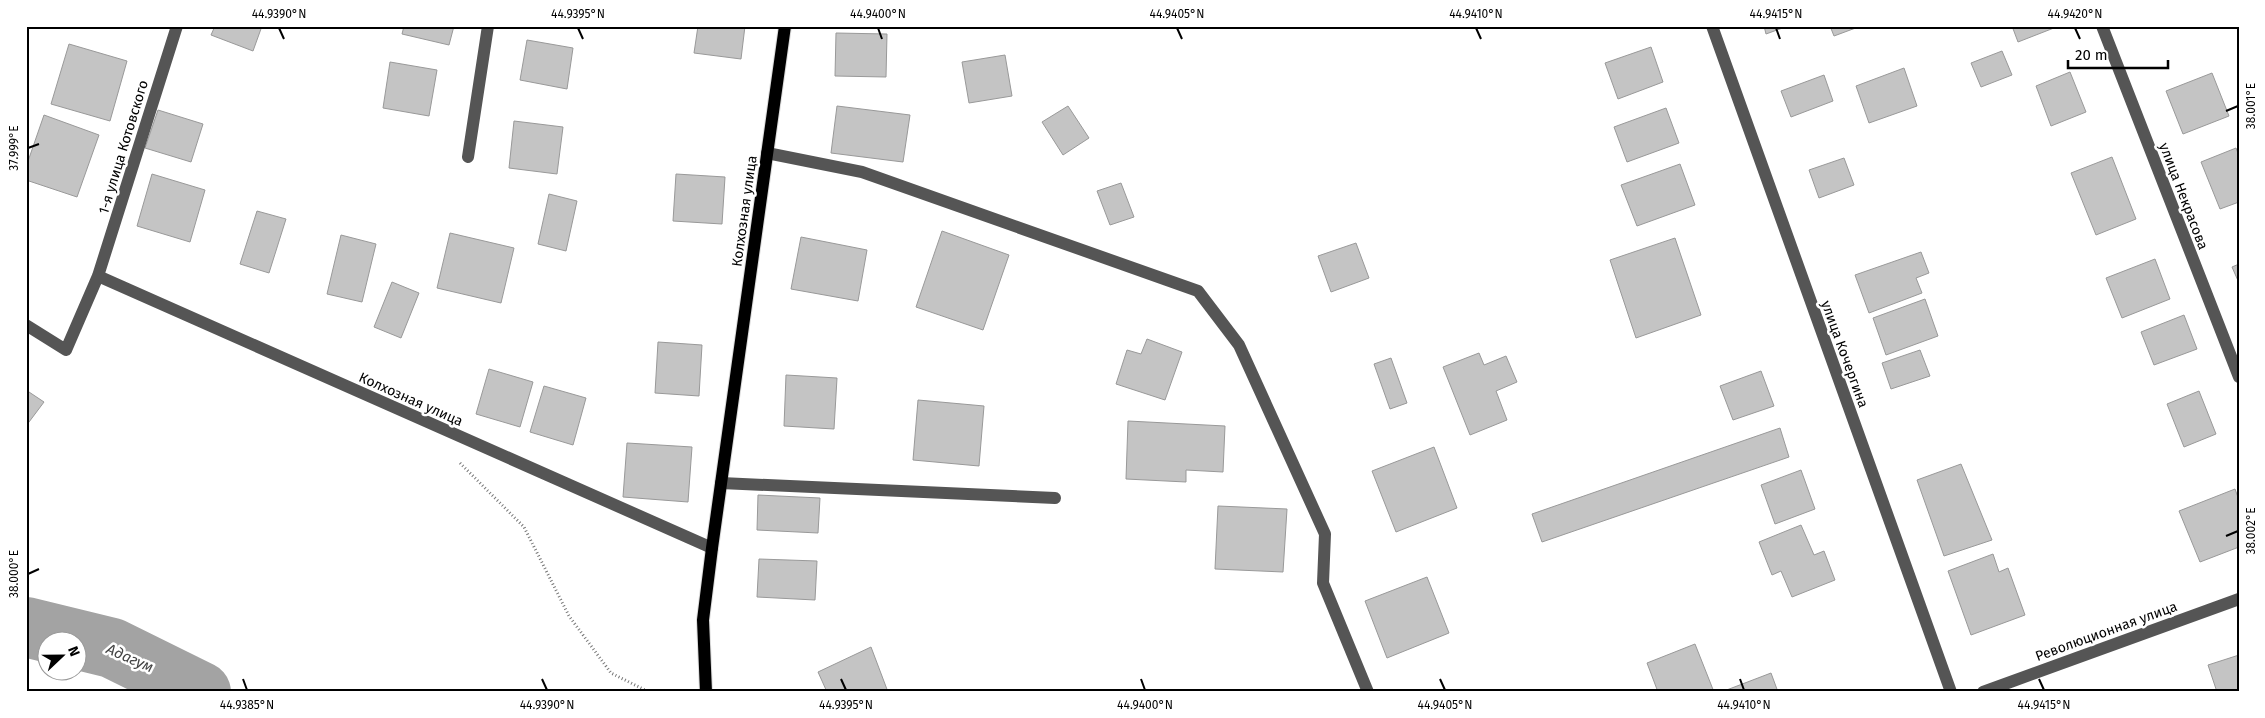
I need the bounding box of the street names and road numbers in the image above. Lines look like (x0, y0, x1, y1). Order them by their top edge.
street label: 1-я улица Котовского (95, 78, 152, 216)
street label: улица Некрасова (2155, 140, 2212, 252)
street label: Колхозная улица (728, 154, 761, 268)
street label: улица Кочергина (1817, 298, 1872, 410)
street label: Колхозная улица (356, 369, 465, 430)
street label: Революционная улица (2033, 598, 2179, 665)

